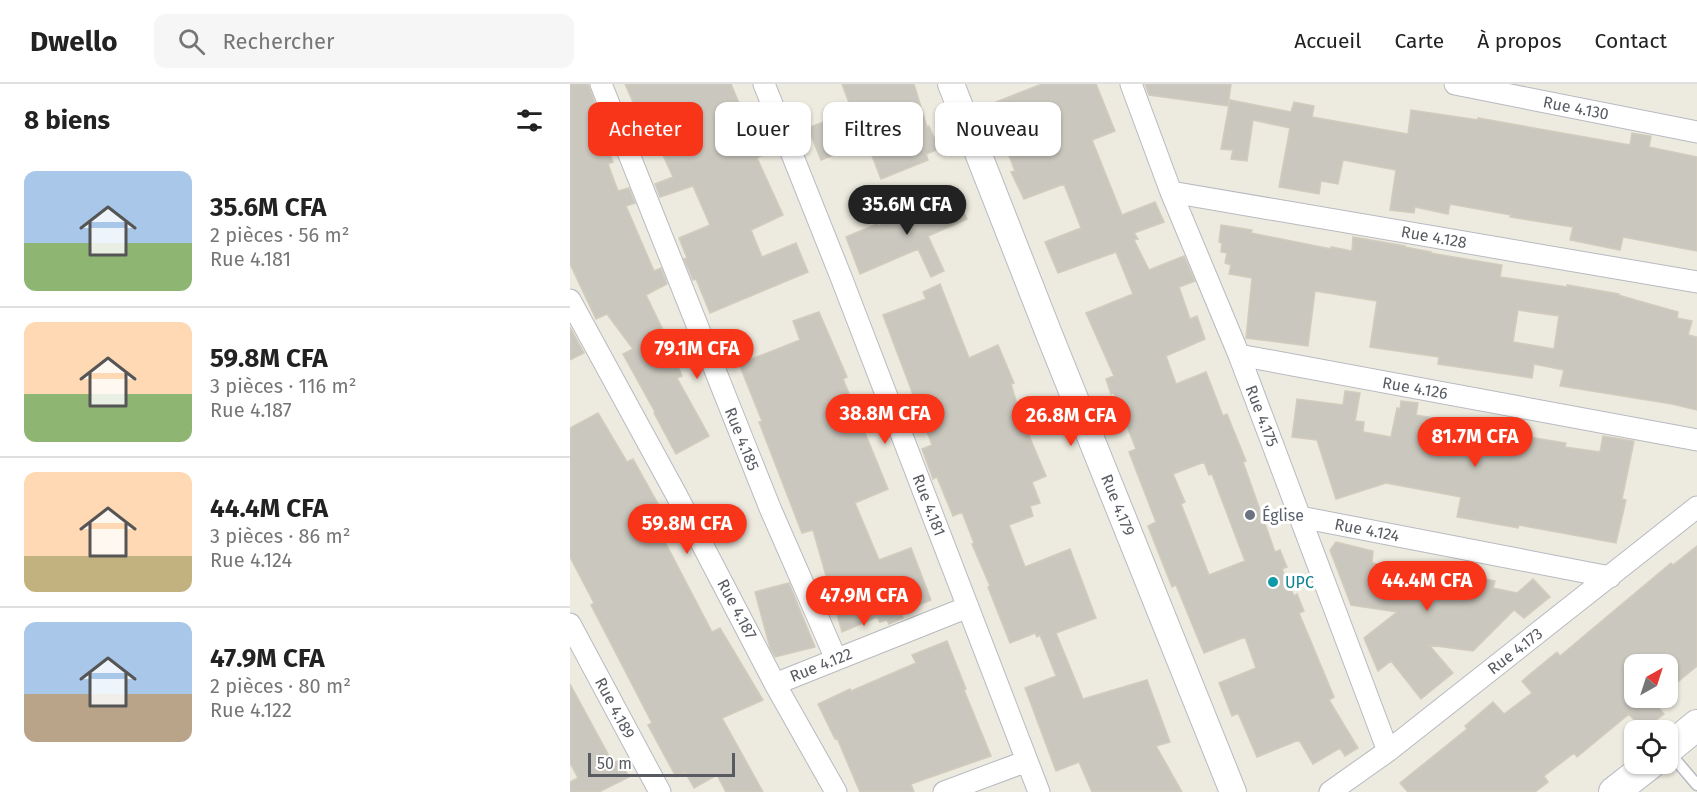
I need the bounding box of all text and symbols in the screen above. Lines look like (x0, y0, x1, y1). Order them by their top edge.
search box (154, 14, 574, 68)
text: Dwello (30, 25, 118, 58)
icon: search (175, 25, 208, 58)
text: Rechercher (223, 28, 335, 55)
text: Accueil (1294, 28, 1361, 54)
text: Carte (1394, 28, 1444, 54)
text: À propos (1477, 28, 1562, 54)
text: Contact (1595, 28, 1667, 54)
street label: Rue 4.130 (1542, 92, 1611, 124)
chip: Acheter (588, 102, 703, 156)
chip: Louer (715, 102, 811, 156)
chip: Filtres (823, 102, 923, 156)
chip: Nouveau (935, 102, 1061, 156)
icon: filters (513, 104, 546, 137)
text: 8 biens (24, 105, 110, 136)
pin: 35.6M CFA (838, 185, 976, 236)
text: 35.6M CFA (210, 192, 326, 223)
text: 35.6M CFA (862, 192, 952, 216)
icon: home (72, 195, 144, 267)
street label: Rue 4.128 (1400, 222, 1469, 252)
text: 2 pièces · 56 m² (210, 223, 349, 247)
text: Rue 4.181 (210, 247, 291, 271)
pin: 79.1M CFA (628, 329, 766, 380)
text: 79.1M CFA (655, 336, 739, 360)
text: 59.8M CFA (210, 343, 328, 374)
icon: home (72, 346, 144, 418)
street label: Rue 4.126 (1381, 373, 1449, 403)
text: 3 pièces · 116 m² (210, 374, 357, 398)
street label: Rue 4.175 (1242, 382, 1282, 450)
pin: 38.8M CFA (816, 394, 954, 445)
pin: 26.8M CFA (1002, 396, 1140, 447)
text: Rue 4.187 (210, 398, 292, 422)
text: 38.8M CFA (840, 401, 930, 425)
text: 26.8M CFA (1026, 403, 1116, 427)
street label: Rue 4.185 (721, 405, 763, 473)
pin: 81.7M CFA (1406, 417, 1544, 468)
text: 81.7M CFA (1432, 424, 1518, 448)
street label: Rue 4.181 (909, 471, 949, 539)
street label: Rue 4.179 (1097, 471, 1139, 539)
text: 44.4M CFA (210, 493, 328, 524)
icon: home (72, 496, 144, 568)
pin: 59.8M CFA (618, 504, 756, 555)
place label: Église (1262, 505, 1304, 525)
marker: Église (1243, 508, 1257, 522)
text: 59.8M CFA (642, 511, 732, 535)
street label: Rue 4.124 (1333, 514, 1402, 546)
text: 3 pièces · 86 m² (210, 524, 351, 548)
text: Rue 4.124 (210, 548, 292, 572)
pin: 44.4M CFA (1358, 561, 1496, 612)
text: 44.4M CFA (1382, 568, 1472, 592)
place label: UPC (1285, 573, 1314, 592)
marker: UPC (1266, 575, 1280, 589)
street label: Rue 4.187 (713, 576, 761, 642)
pin: 47.9M CFA (795, 576, 933, 627)
text: 47.9M CFA (820, 583, 908, 607)
street label: Rue 4.173 (1484, 624, 1546, 678)
text: 47.9M CFA (210, 643, 325, 674)
street label: Rue 4.122 (787, 644, 855, 686)
icon: home (72, 646, 144, 718)
north arrow (1624, 654, 1678, 708)
map controls (1624, 654, 1678, 774)
text: 2 pièces · 80 m² (210, 674, 351, 698)
street label: Rue 4.189 (591, 674, 639, 742)
text: Rue 4.122 (210, 698, 292, 722)
button: locate (1624, 720, 1678, 774)
scale bar (588, 750, 735, 778)
text: 50 m (597, 754, 632, 773)

